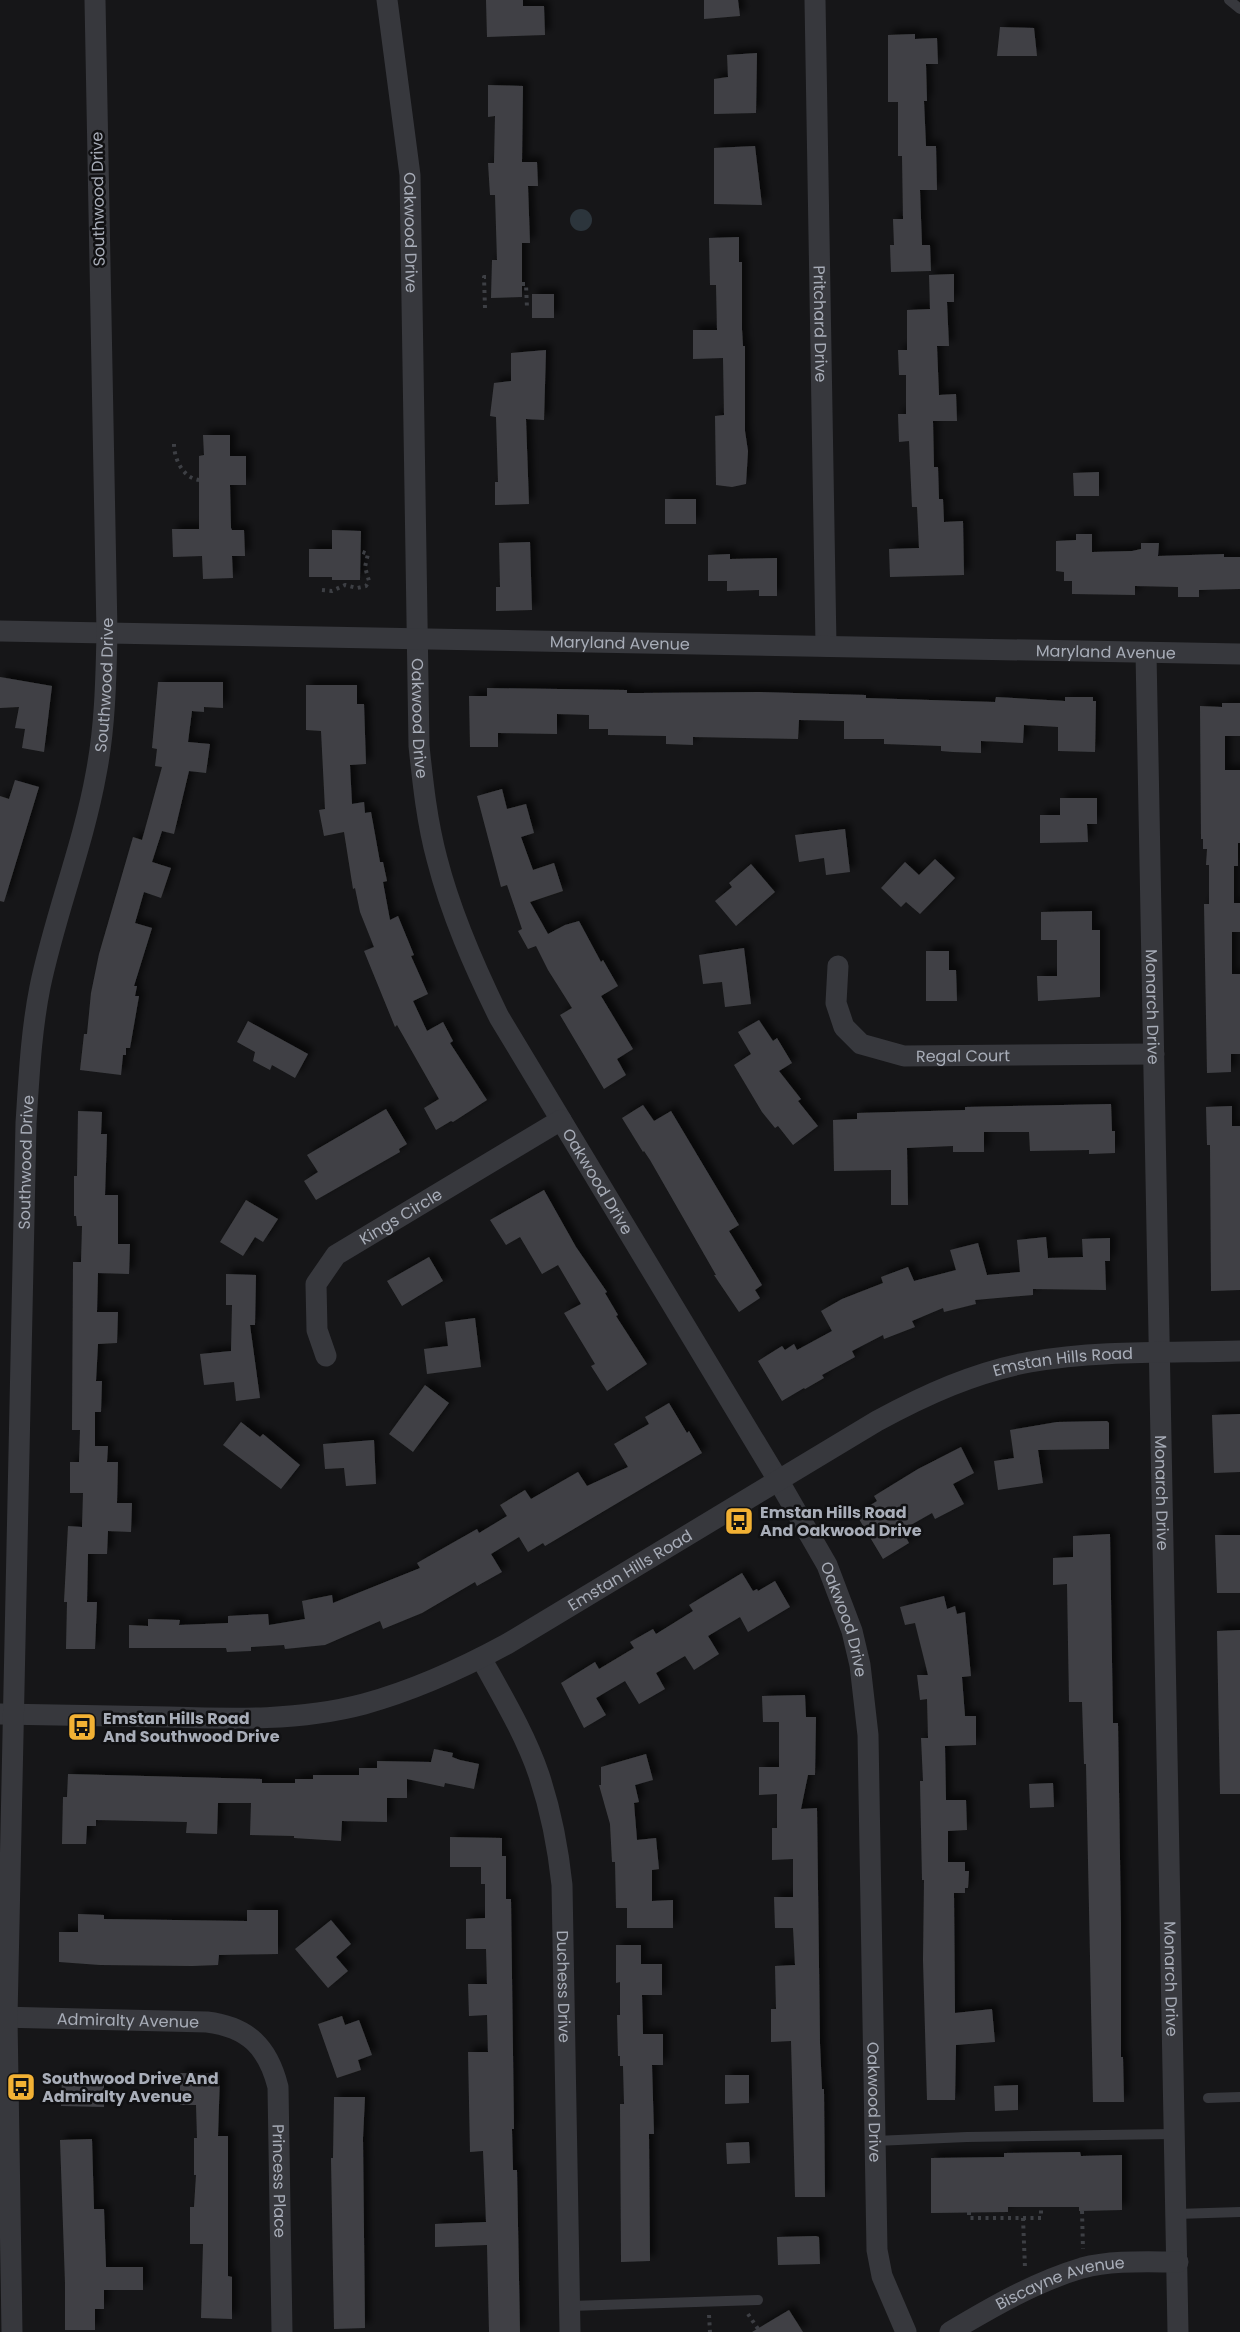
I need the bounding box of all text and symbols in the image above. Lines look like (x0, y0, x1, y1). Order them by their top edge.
street label: Southwood Drive (85, 131, 111, 267)
street label: Oakwood Drive (398, 172, 423, 293)
street label: Pritchard Drive (808, 265, 833, 383)
street label: Southwood Drive (88, 617, 119, 754)
street label: Maryland Avenue (550, 630, 690, 655)
street label: Maryland Avenue (1036, 639, 1176, 664)
street label: Oakwood Drive (406, 658, 434, 780)
street label: Monarch Drive (1140, 949, 1165, 1065)
street label: Regal Court (916, 1044, 1010, 1067)
street label: Southwood Drive (12, 1094, 39, 1230)
street label: Oakwood Drive (557, 1124, 639, 1239)
street label: Kings Circle (355, 1182, 446, 1250)
street label: Emstan Hills Road (990, 1341, 1133, 1382)
street label: Monarch Drive (1149, 1435, 1175, 1551)
place label: Emstan Hills Road And Oakwood Drive (760, 1501, 922, 1542)
bus stop icon: Emstan Hills Road And Oakwood Drive (723, 1505, 755, 1537)
street label: Emstan Hills Road (563, 1524, 696, 1616)
street label: Oakwood Drive (815, 1558, 873, 1678)
place label: Emstan Hills Road And Southwood Drive (103, 1707, 280, 1748)
bus stop icon: Emstan Hills Road And Southwood Drive (66, 1711, 98, 1743)
street label: Monarch Drive (1159, 1921, 1184, 2037)
street label: Duchess Drive (551, 1930, 576, 2043)
street label: Admiralty Avenue (57, 2007, 199, 2033)
street label: Oakwood Drive (862, 2042, 887, 2163)
place label: Southwood Drive And Admiralty Avenue (42, 2067, 219, 2108)
bus stop icon: Southwood Drive And Admiralty Avenue (5, 2071, 37, 2103)
street label: Princess Place (267, 2124, 292, 2238)
street label: Biscayne Avenue (991, 2251, 1125, 2315)

